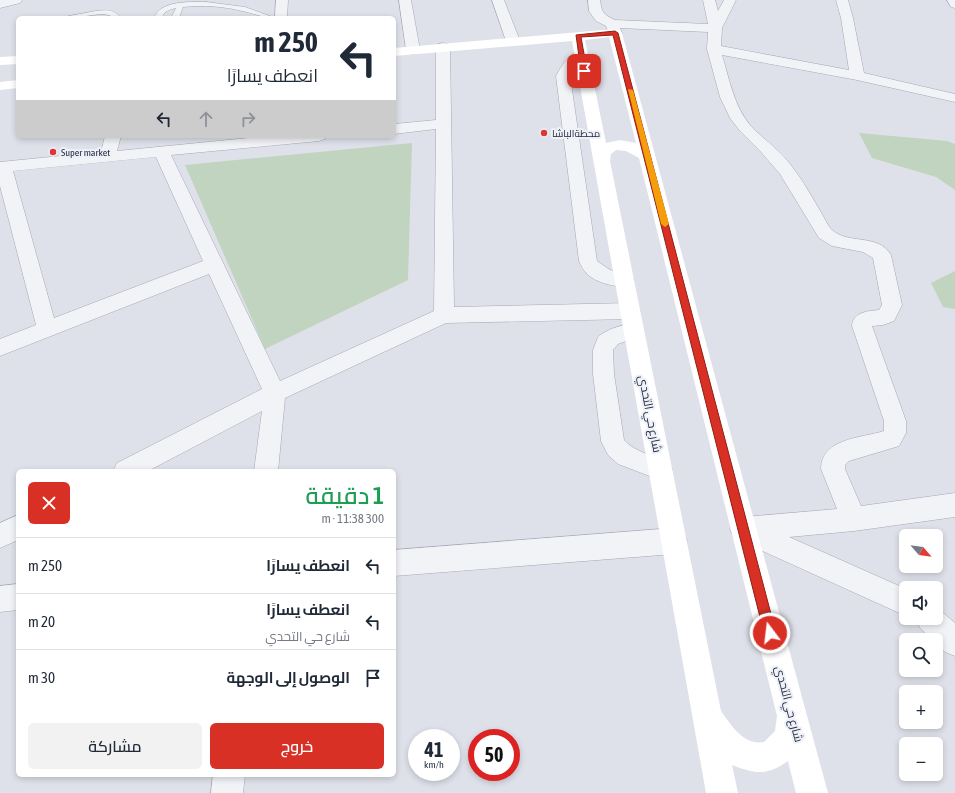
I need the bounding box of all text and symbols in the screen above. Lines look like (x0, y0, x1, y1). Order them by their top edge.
text: 250 m (255, 26, 318, 58)
icon: left (332, 32, 384, 84)
pin (567, 54, 601, 88)
icon: arrive (573, 60, 595, 82)
text: انعطف يسارًا (227, 65, 318, 86)
icon: left (153, 108, 175, 130)
icon: ahead (195, 108, 217, 130)
icon: right (237, 108, 259, 130)
marker: محطةالباشا (539, 128, 549, 138)
place label: محطةالباشا (552, 128, 600, 139)
marker: Super market (48, 147, 58, 157)
place label: Super market (61, 147, 110, 158)
street label: شارع حي التحدي (633, 374, 664, 454)
button: close (28, 482, 70, 524)
text: 1 دقيقة (306, 482, 384, 509)
text: 300 m · 11:38 (321, 511, 384, 526)
north arrow (899, 529, 943, 573)
map controls (899, 529, 943, 781)
icon: left (362, 555, 384, 577)
text: 250 m (28, 557, 62, 574)
text: انعطف يسارًا (266, 557, 350, 574)
button: sound (899, 581, 943, 625)
text: انعطف يسارًا (266, 601, 350, 618)
icon: left (362, 611, 384, 633)
position arrow (749, 612, 791, 654)
text: 20 m (28, 613, 55, 630)
text: شارع حي التحدي (265, 629, 350, 644)
button: search (899, 633, 943, 677)
street label: شارع حي التحدي (769, 664, 806, 744)
icon: arrive (362, 667, 384, 689)
text: 30 m (28, 669, 55, 686)
text: الوصول إلى الوجهة (226, 669, 350, 686)
button: + (899, 685, 943, 729)
button: مشاركة (28, 723, 202, 769)
button: خروج (210, 723, 384, 769)
speed limit sign: 50 (468, 729, 520, 781)
button: − (899, 737, 943, 781)
text: 41 (425, 738, 443, 761)
text: km/h (424, 759, 444, 770)

